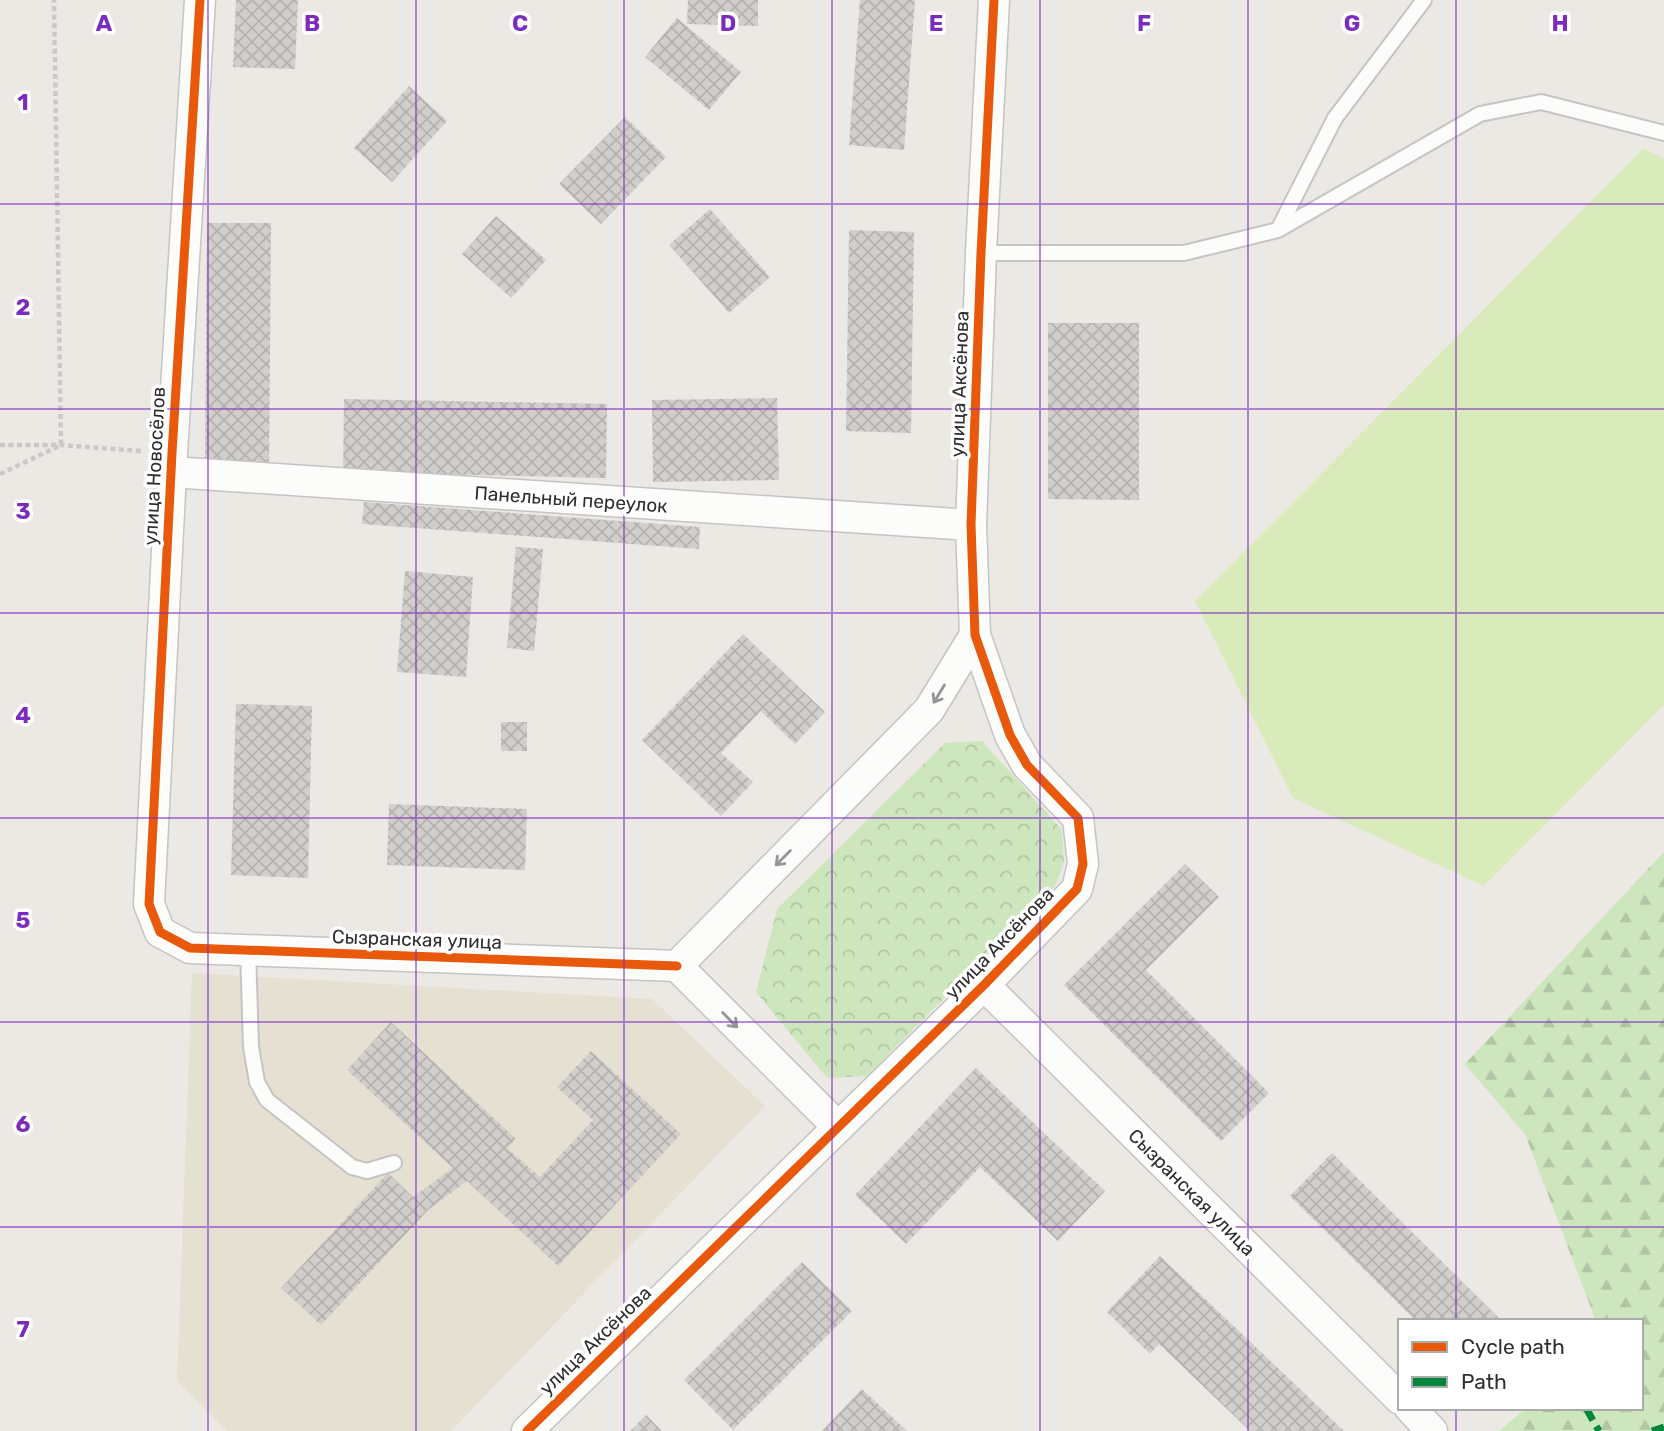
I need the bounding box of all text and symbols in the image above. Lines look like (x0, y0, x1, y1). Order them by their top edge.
text: A (96, 9, 113, 37)
text: B (304, 9, 320, 37)
text: C (512, 9, 528, 37)
text: D (720, 9, 736, 37)
text: E (929, 9, 943, 37)
text: F (1137, 9, 1151, 37)
text: G (1344, 9, 1360, 37)
text: H (1551, 9, 1569, 37)
text: 1 (17, 88, 29, 116)
text: 2 (16, 293, 30, 321)
street label: улица Аксёнова (945, 310, 974, 458)
street label: улица Новосёлов (139, 386, 170, 546)
street label: Панельный переулок (474, 481, 668, 518)
text: 3 (15, 497, 31, 525)
one-way arrow (932, 683, 946, 703)
text: 4 (15, 701, 31, 729)
one-way arrow (775, 850, 792, 867)
street label: улица Аксёнова (940, 883, 1059, 1004)
text: 5 (16, 906, 31, 934)
street label: Сызранская улица (332, 925, 502, 954)
one-way arrow (722, 1011, 739, 1028)
text: 6 (16, 1110, 31, 1138)
street label: Сызранская улица (1123, 1124, 1260, 1261)
street label: улица Аксёнова (535, 1281, 656, 1400)
text: 7 (16, 1315, 30, 1343)
legend (1398, 1319, 1643, 1410)
text: Cycle path (1461, 1334, 1565, 1359)
text: Path (1461, 1369, 1507, 1394)

